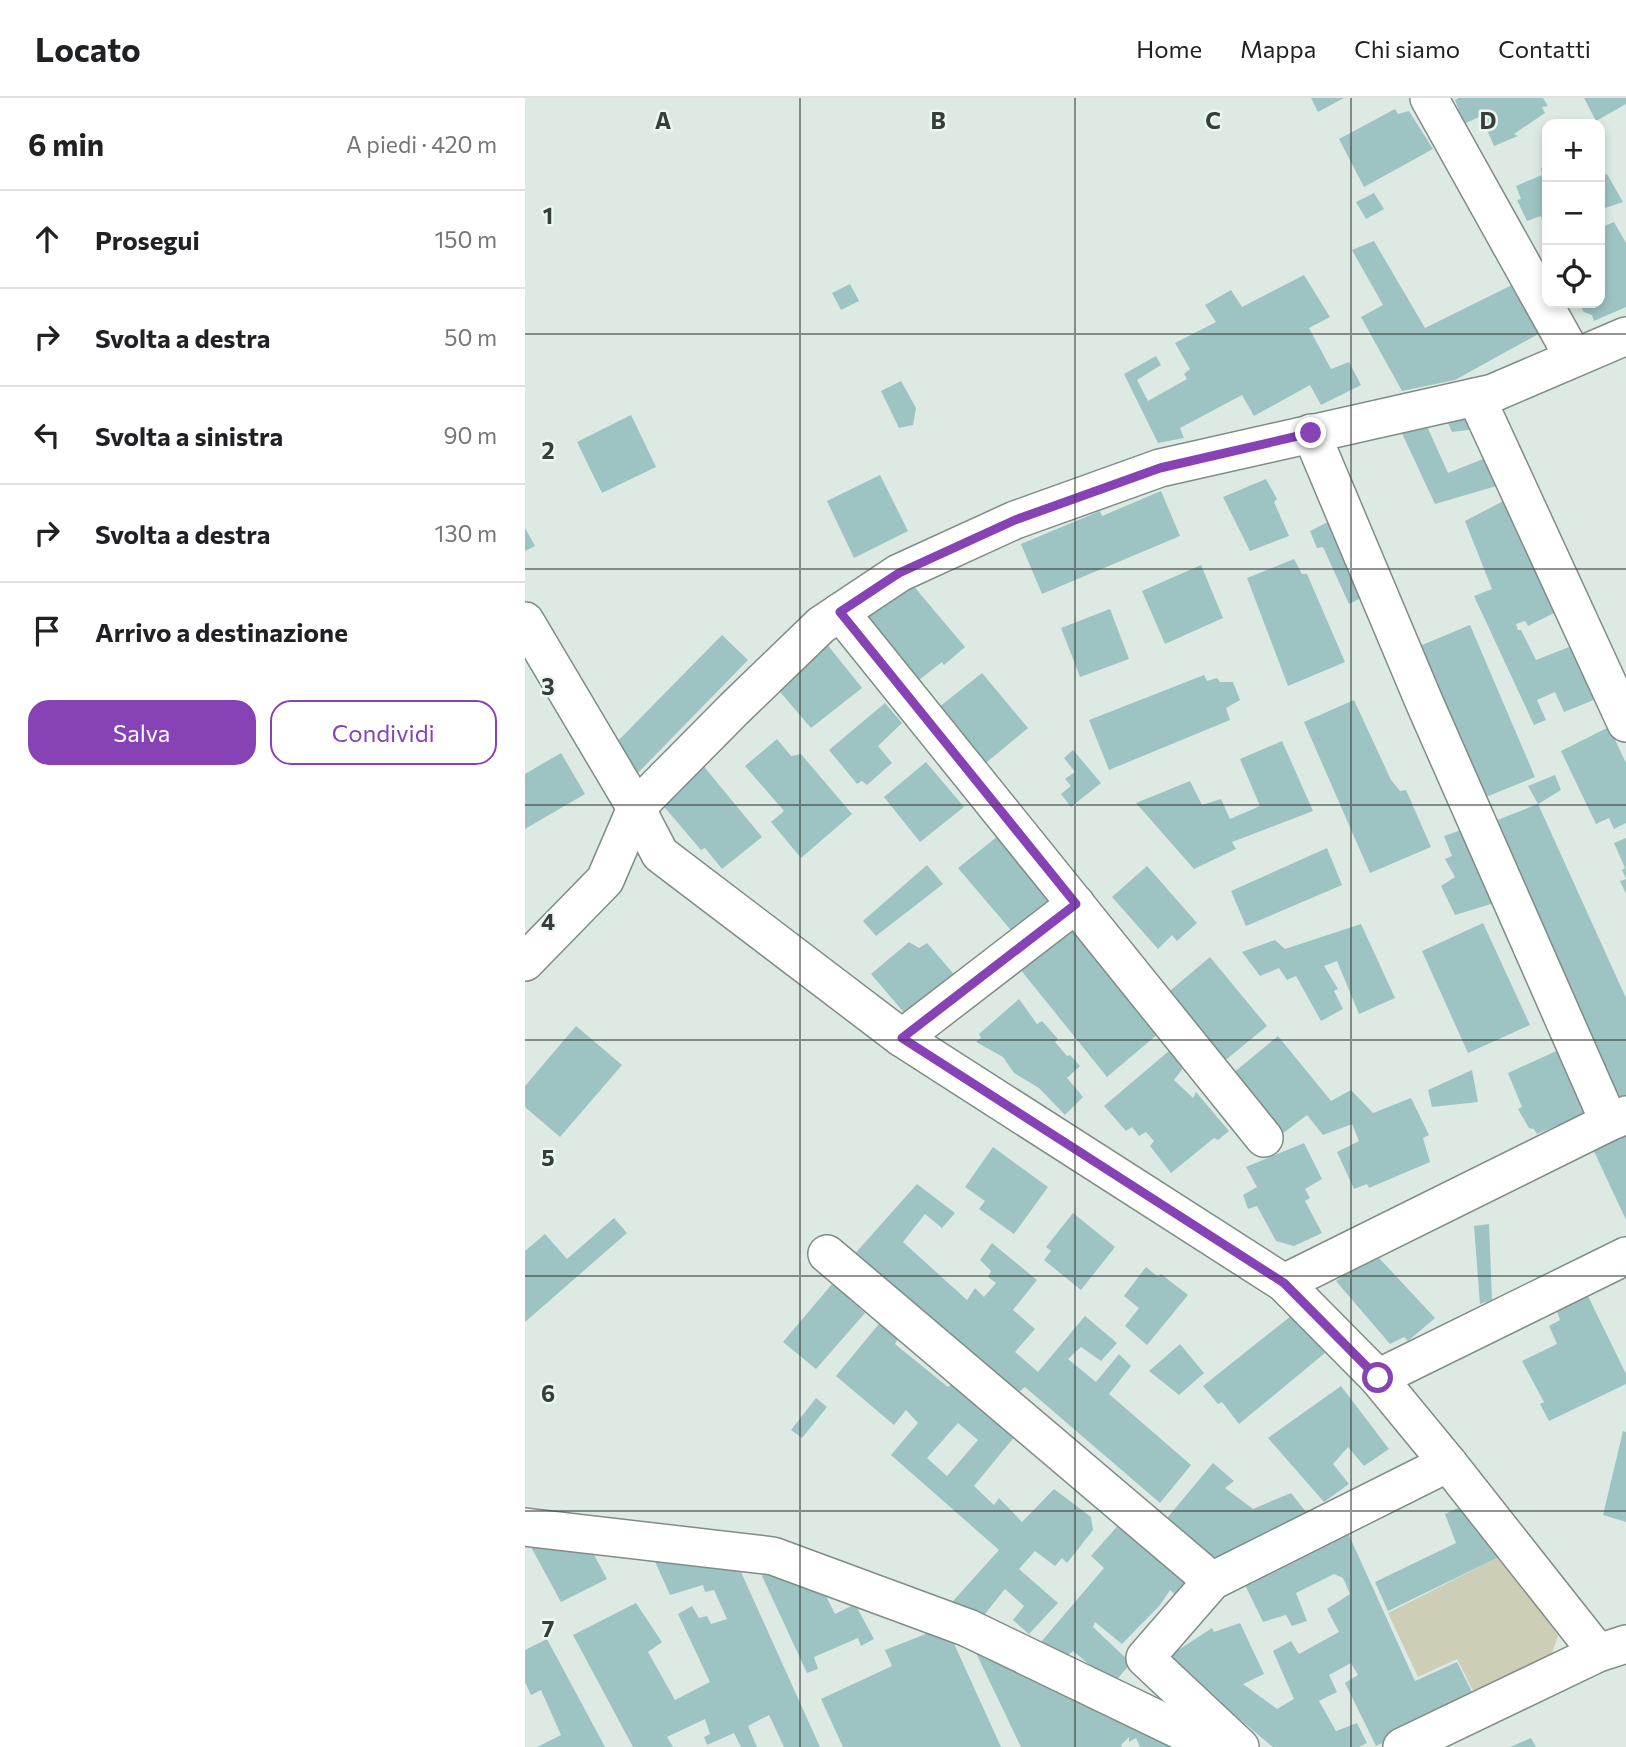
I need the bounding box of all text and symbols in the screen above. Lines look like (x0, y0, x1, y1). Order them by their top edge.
text: Locato (35, 28, 141, 69)
text: Home (1136, 34, 1202, 63)
text: Mappa (1240, 34, 1316, 63)
text: Chi siamo (1354, 34, 1460, 63)
text: Contatti (1498, 34, 1591, 63)
text: A (655, 106, 672, 134)
text: B (930, 106, 946, 134)
text: C (1205, 106, 1221, 134)
text: D (1480, 106, 1497, 134)
map controls (1542, 119, 1605, 308)
button: + (1542, 119, 1605, 182)
text: 6 min (28, 125, 104, 162)
text: A piedi · 420 m (346, 130, 497, 158)
button: − (1542, 182, 1605, 245)
text: 1 (543, 201, 553, 229)
icon: ahead (28, 220, 66, 258)
text: Prosegui (95, 224, 200, 255)
text: 150 m (434, 225, 497, 253)
button: locate (1542, 245, 1605, 308)
icon: right (28, 318, 66, 356)
text: Svolta a destra (95, 322, 270, 353)
text: 50 m (444, 323, 497, 351)
icon: left (28, 416, 66, 454)
route end (1295, 417, 1326, 448)
text: Svolta a sinistra (95, 420, 283, 451)
text: 90 m (444, 421, 497, 449)
text: 2 (541, 436, 555, 464)
icon: right (28, 514, 66, 552)
text: Svolta a destra (95, 518, 270, 549)
text: 130 m (435, 519, 497, 547)
icon: arrive (28, 612, 66, 650)
text: Arrivo a destinazione (95, 616, 348, 647)
text: 3 (541, 672, 555, 700)
button: Salva (28, 700, 256, 765)
button: Condividi (270, 700, 497, 765)
text: 4 (541, 907, 555, 935)
text: 5 (541, 1143, 555, 1171)
route start (1362, 1362, 1393, 1393)
text: 6 (541, 1379, 555, 1407)
text: 7 (542, 1614, 554, 1642)

